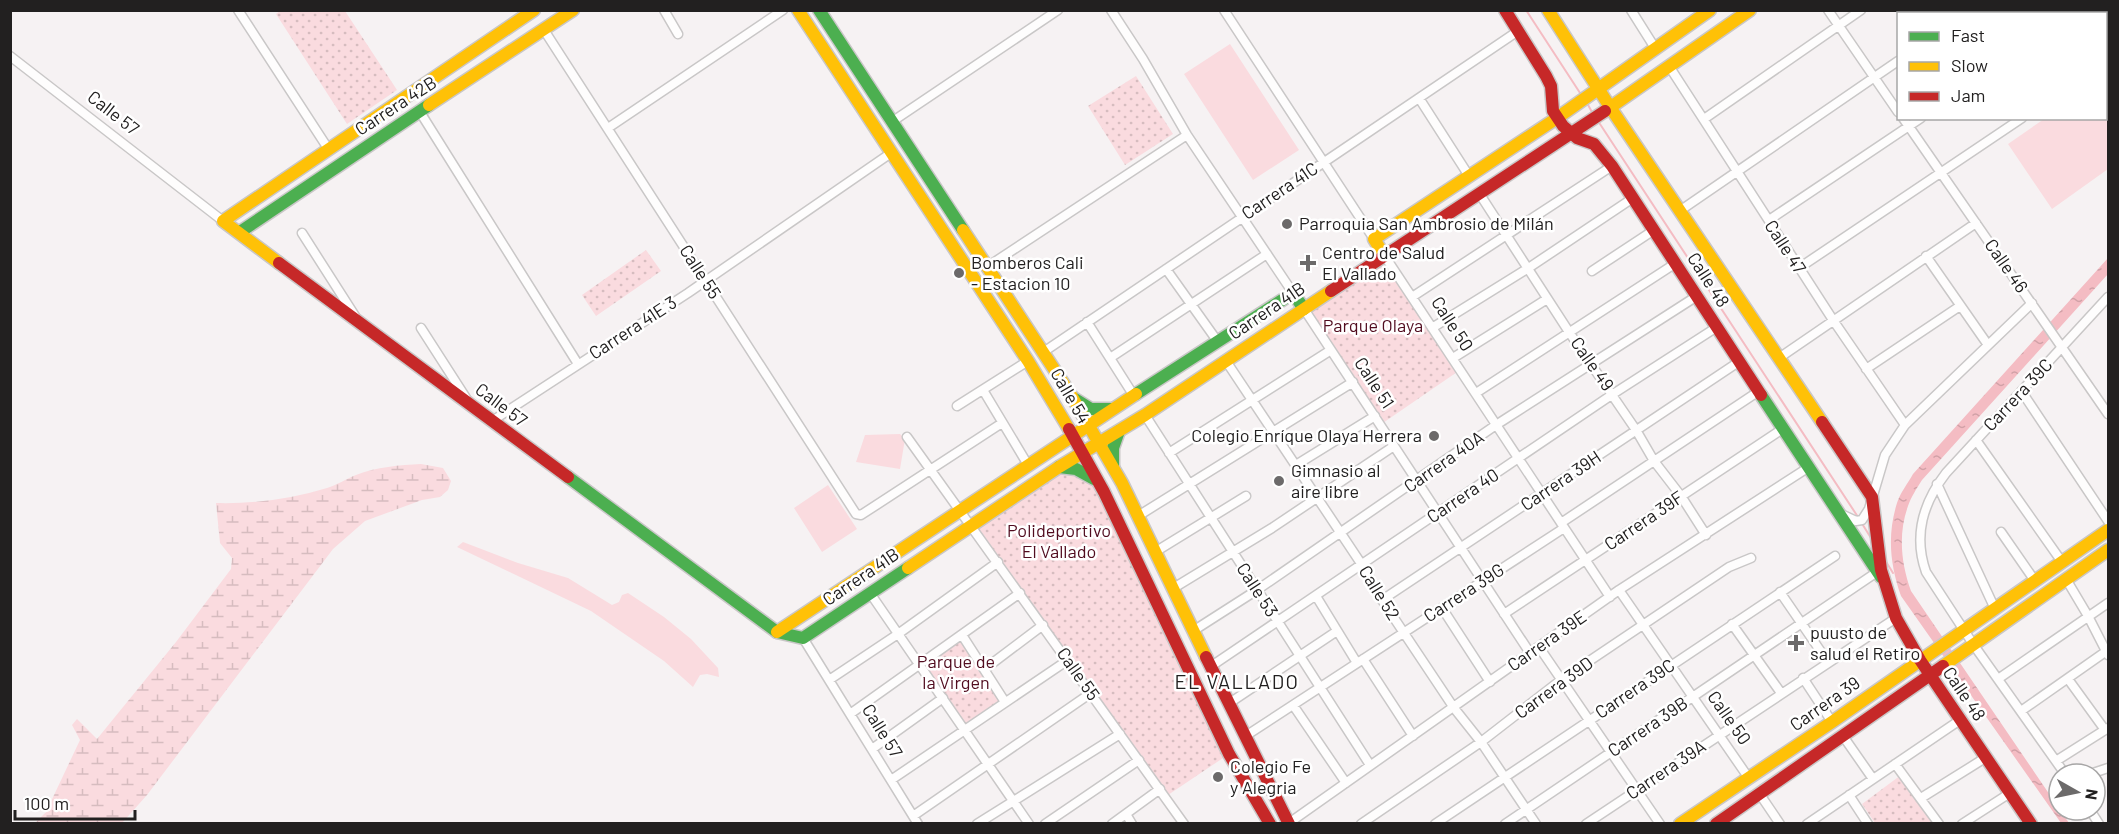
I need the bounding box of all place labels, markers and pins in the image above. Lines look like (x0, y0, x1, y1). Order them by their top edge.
place label: Parroquia San Ambrosio de Milán (1299, 212, 1554, 234)
marker: Parroquia San Ambrosio de Milán (1280, 217, 1294, 231)
place label: Centro de Salud El Vallado (1322, 241, 1445, 284)
place label: Bomberos Cali - Estacion 10 (971, 251, 1084, 294)
marker: Centro de Salud El Vallado (1299, 254, 1317, 272)
marker: Bomberos Cali - Estacion 10 (952, 266, 966, 280)
place label: Colegio Enríque Olaya Herrera (1191, 424, 1422, 446)
marker: Colegio Enríque Olaya Herrera (1427, 429, 1441, 443)
place label: Gimnasio al aire libre (1291, 459, 1380, 502)
marker: Gimnasio al aire libre (1272, 474, 1286, 488)
place label: puusto de salud el Retiro (1810, 621, 1920, 664)
marker: puusto de salud el Retiro (1787, 634, 1805, 652)
place label: Colegio Fe y Alegria (1230, 755, 1311, 798)
marker: Colegio Fe y Alegria (1211, 770, 1225, 784)

